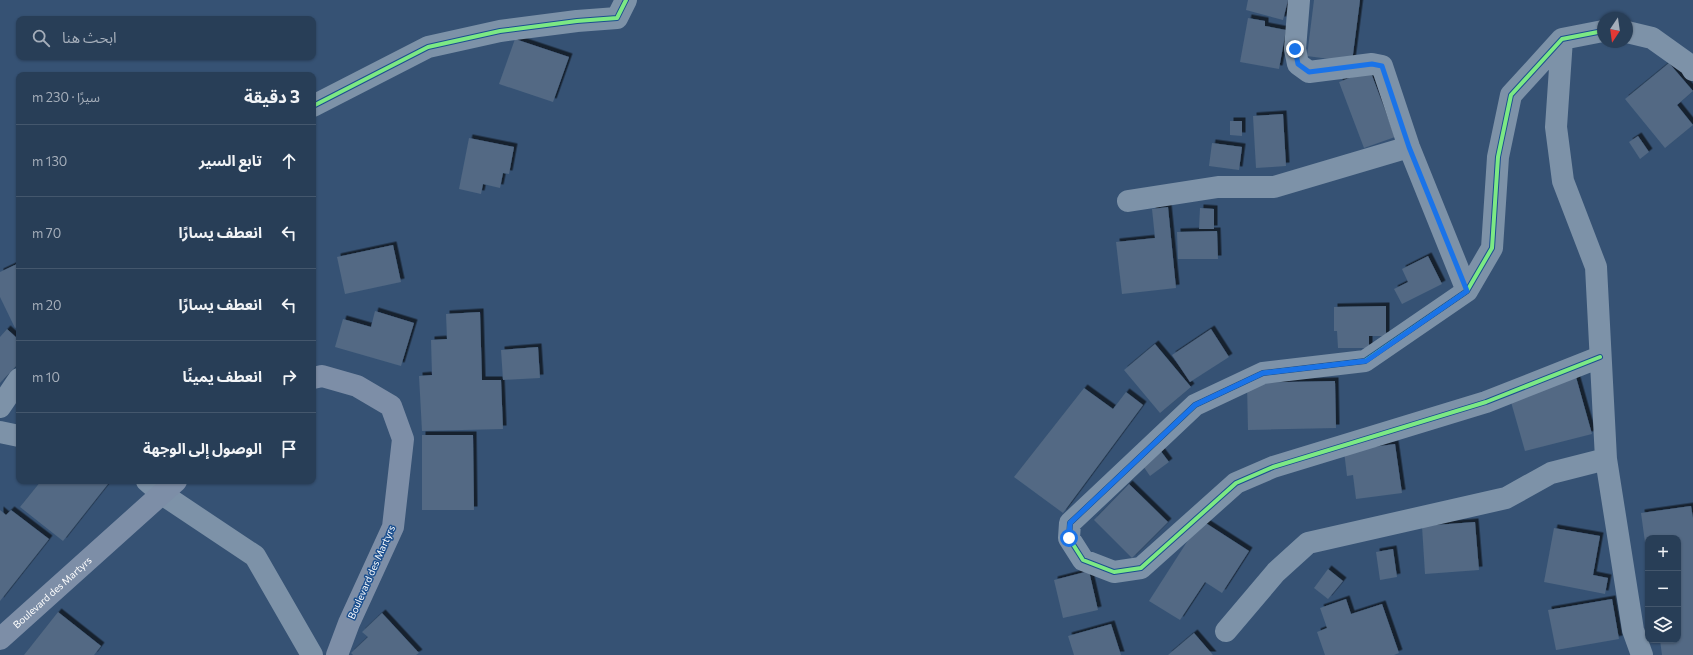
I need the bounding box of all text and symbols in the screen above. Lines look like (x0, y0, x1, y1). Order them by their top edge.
north arrow (1597, 12, 1633, 48)
search box (16, 16, 316, 60)
icon: search (30, 27, 52, 49)
text: ابحث هنا (62, 28, 117, 46)
route end (1286, 40, 1304, 58)
text: 3 دقيقة (244, 86, 300, 107)
text: سيرًا · 230 m (32, 89, 100, 105)
icon: ahead (278, 150, 300, 172)
text: تابع السير (199, 151, 262, 169)
text: 130 m (32, 153, 67, 169)
icon: left (278, 222, 300, 244)
text: انعطف يسارًا (179, 223, 262, 241)
text: 70 m (32, 225, 61, 241)
icon: left (278, 294, 300, 316)
text: انعطف يسارًا (179, 295, 262, 313)
text: 20 m (32, 297, 62, 313)
icon: right (278, 366, 300, 388)
text: انعطف يمينًا (182, 367, 262, 385)
text: 10 m (32, 369, 60, 385)
icon: arrive (278, 438, 300, 460)
text: الوصول إلى الوجهة (143, 439, 262, 457)
street label: Boulevard des Martyrs (345, 523, 397, 621)
route start (1060, 529, 1078, 547)
map controls (1645, 535, 1681, 643)
button: + (1645, 535, 1681, 571)
street label: Boulevard des Martyrs (10, 554, 94, 631)
button: − (1645, 571, 1681, 607)
button: layers (1645, 607, 1681, 643)

